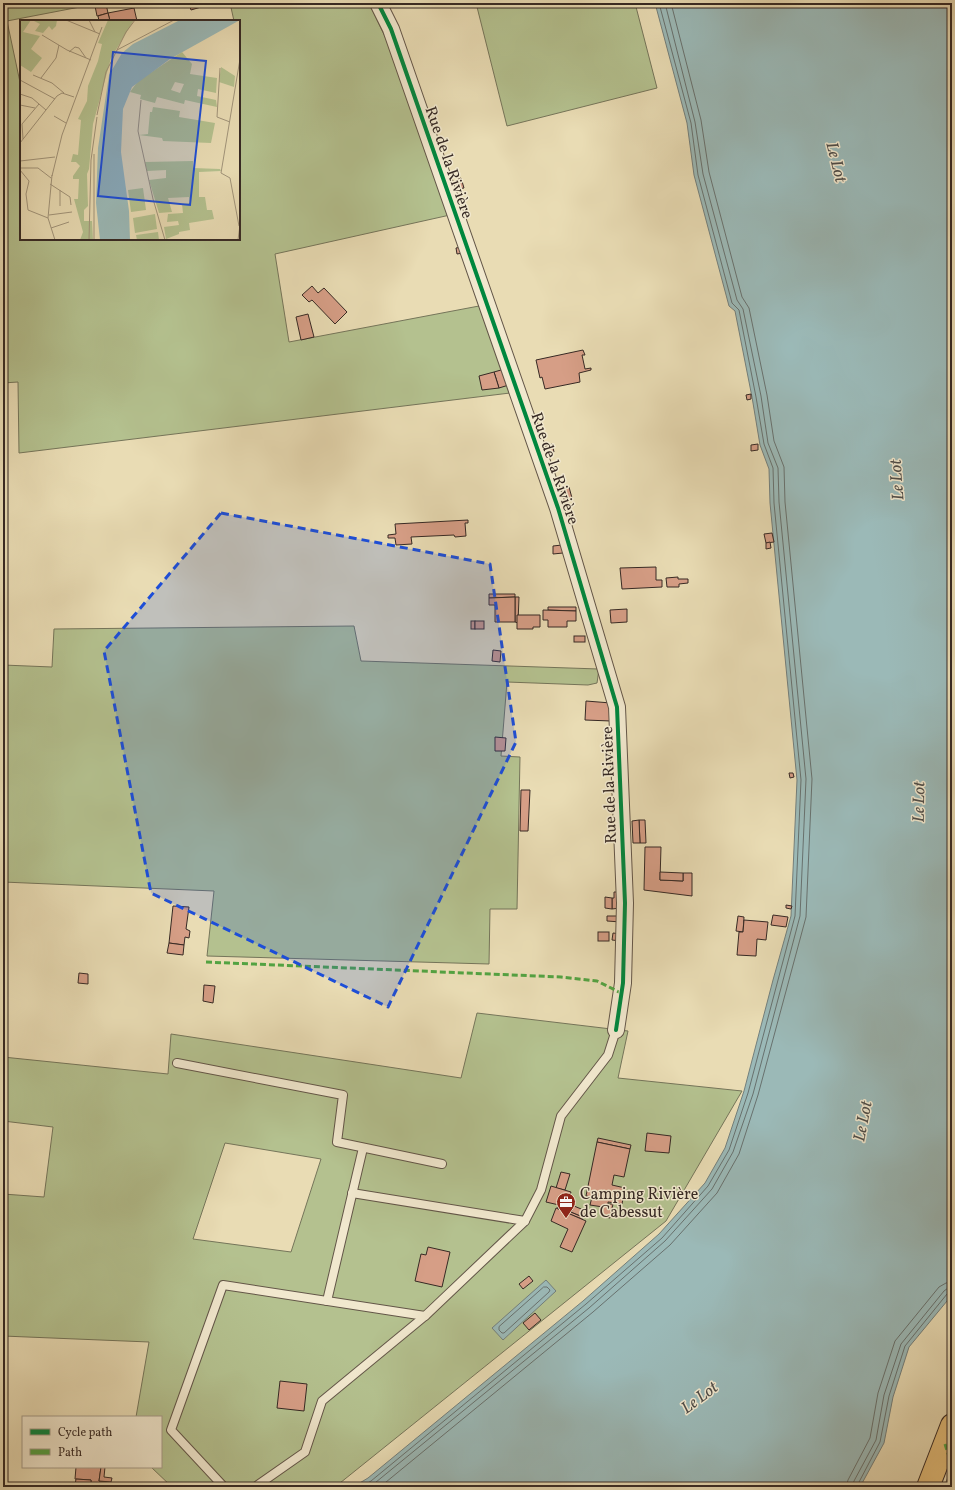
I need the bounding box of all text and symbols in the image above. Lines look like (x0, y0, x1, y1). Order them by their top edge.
inset map (20, 20, 240, 240)
street label: Rue de la Rivière (419, 104, 478, 222)
water label: Le Lot (819, 140, 852, 186)
street label: Rue de la Rivière (525, 410, 584, 528)
water label: Le Lot (885, 458, 910, 501)
street label: Rue de la Rivière (597, 726, 623, 844)
water label: Le Lot (908, 781, 931, 823)
water label: Le Lot (848, 1098, 879, 1144)
place label: Camping Rivière de Cabessut (580, 1184, 698, 1224)
office icon: Camping Rivière de Cabessut (555, 1191, 577, 1219)
water label: Le Lot (677, 1376, 724, 1420)
legend (22, 1416, 162, 1468)
text: Cycle path (58, 1425, 113, 1441)
text: Path (58, 1445, 82, 1461)

